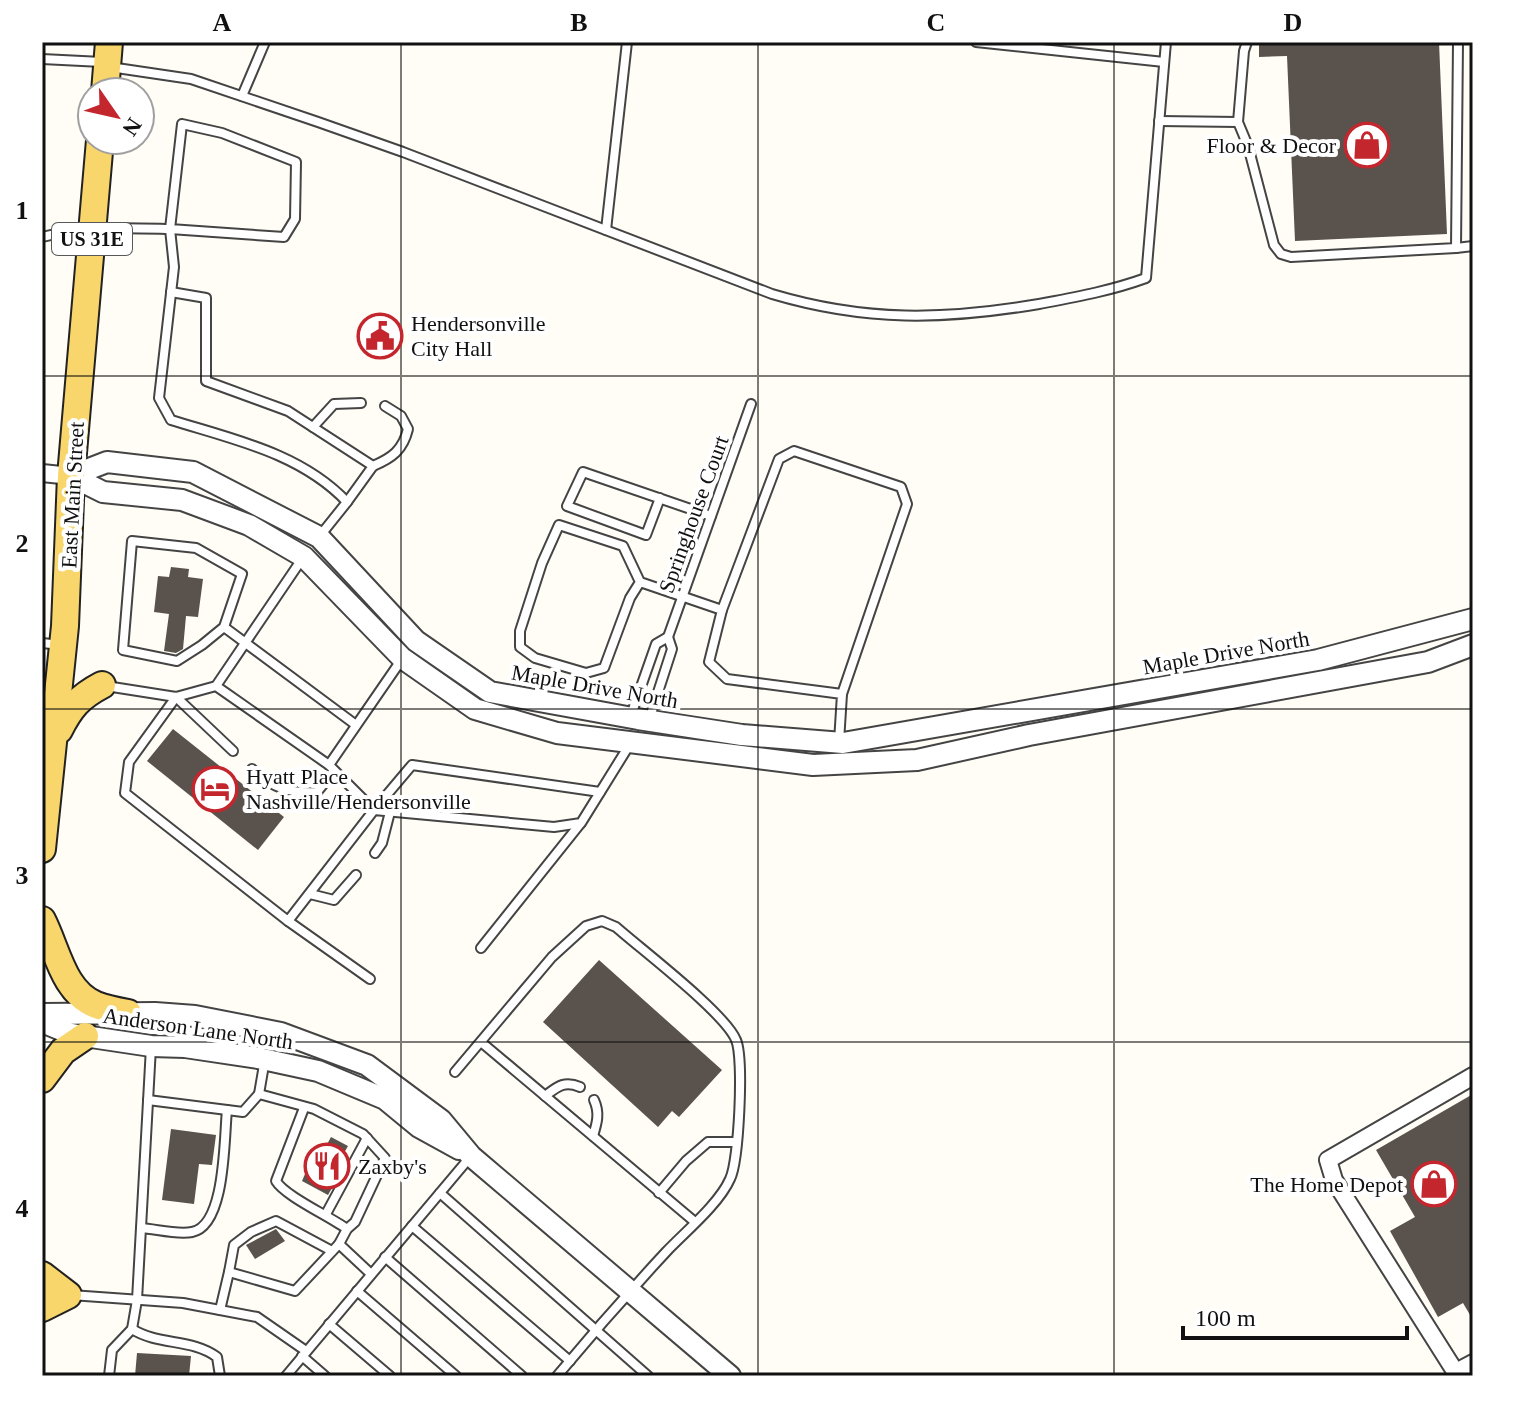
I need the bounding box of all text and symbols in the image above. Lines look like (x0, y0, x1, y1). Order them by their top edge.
text: A (213, 8, 232, 37)
text: B (570, 8, 588, 37)
text: C (927, 8, 945, 37)
text: D (1284, 8, 1302, 37)
north arrow (76, 76, 156, 156)
text: N (117, 113, 147, 141)
shop icon: Floor & Decor (1343, 121, 1391, 169)
place label: Floor & Decor (1206, 133, 1337, 158)
text: 1 (16, 196, 29, 225)
road number: US 31E (52, 223, 132, 255)
place label: Hendersonville City Hall (411, 311, 545, 361)
public building icon: Hendersonville City Hall (356, 312, 404, 360)
street label: East Main Street (56, 421, 89, 569)
street label: Springhouse Court (653, 432, 734, 596)
text: 2 (16, 529, 29, 558)
street label: Maple Drive North (1141, 626, 1311, 679)
street label: Maple Drive North (510, 660, 680, 713)
place label: Hyatt Place Nashville/Hendersonville (246, 764, 471, 814)
hotel icon: Hyatt Place Nashville/Hendersonville (191, 765, 239, 813)
text: 3 (16, 861, 29, 890)
street label: Anderson Lane North (101, 1003, 295, 1054)
restaurant icon: Zaxby's (303, 1142, 351, 1190)
place label: Zaxby's (358, 1154, 427, 1179)
shop icon: The Home Depot (1410, 1160, 1458, 1208)
place label: The Home Depot (1250, 1172, 1403, 1197)
text: 4 (16, 1194, 29, 1223)
scale bar (1183, 1290, 1407, 1340)
text: 100 m (1195, 1305, 1256, 1331)

